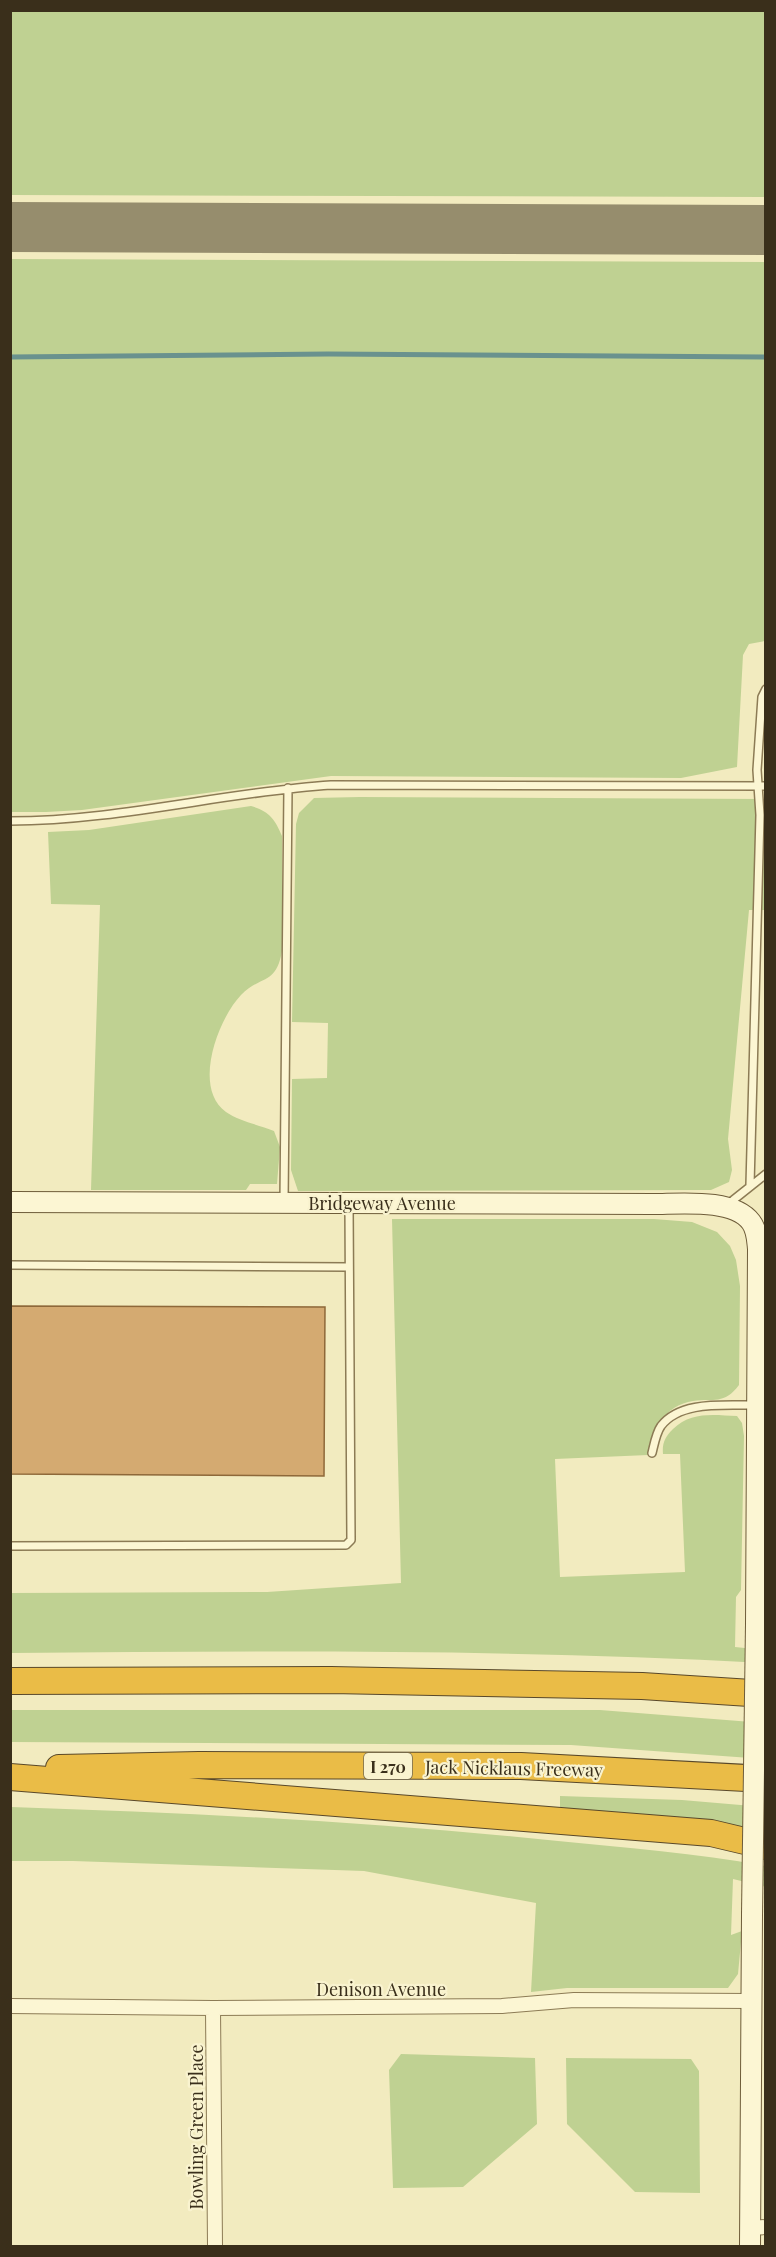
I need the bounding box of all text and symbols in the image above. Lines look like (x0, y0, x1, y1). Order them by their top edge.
street label: Bridgeway Avenue (308, 1191, 456, 1215)
road number: I 270 (364, 1753, 412, 1779)
street label: Jack Nicklaus Freeway (424, 1754, 603, 1782)
street label: Denison Avenue (316, 1977, 446, 2001)
street label: Bowling Green Place (184, 2044, 208, 2210)

